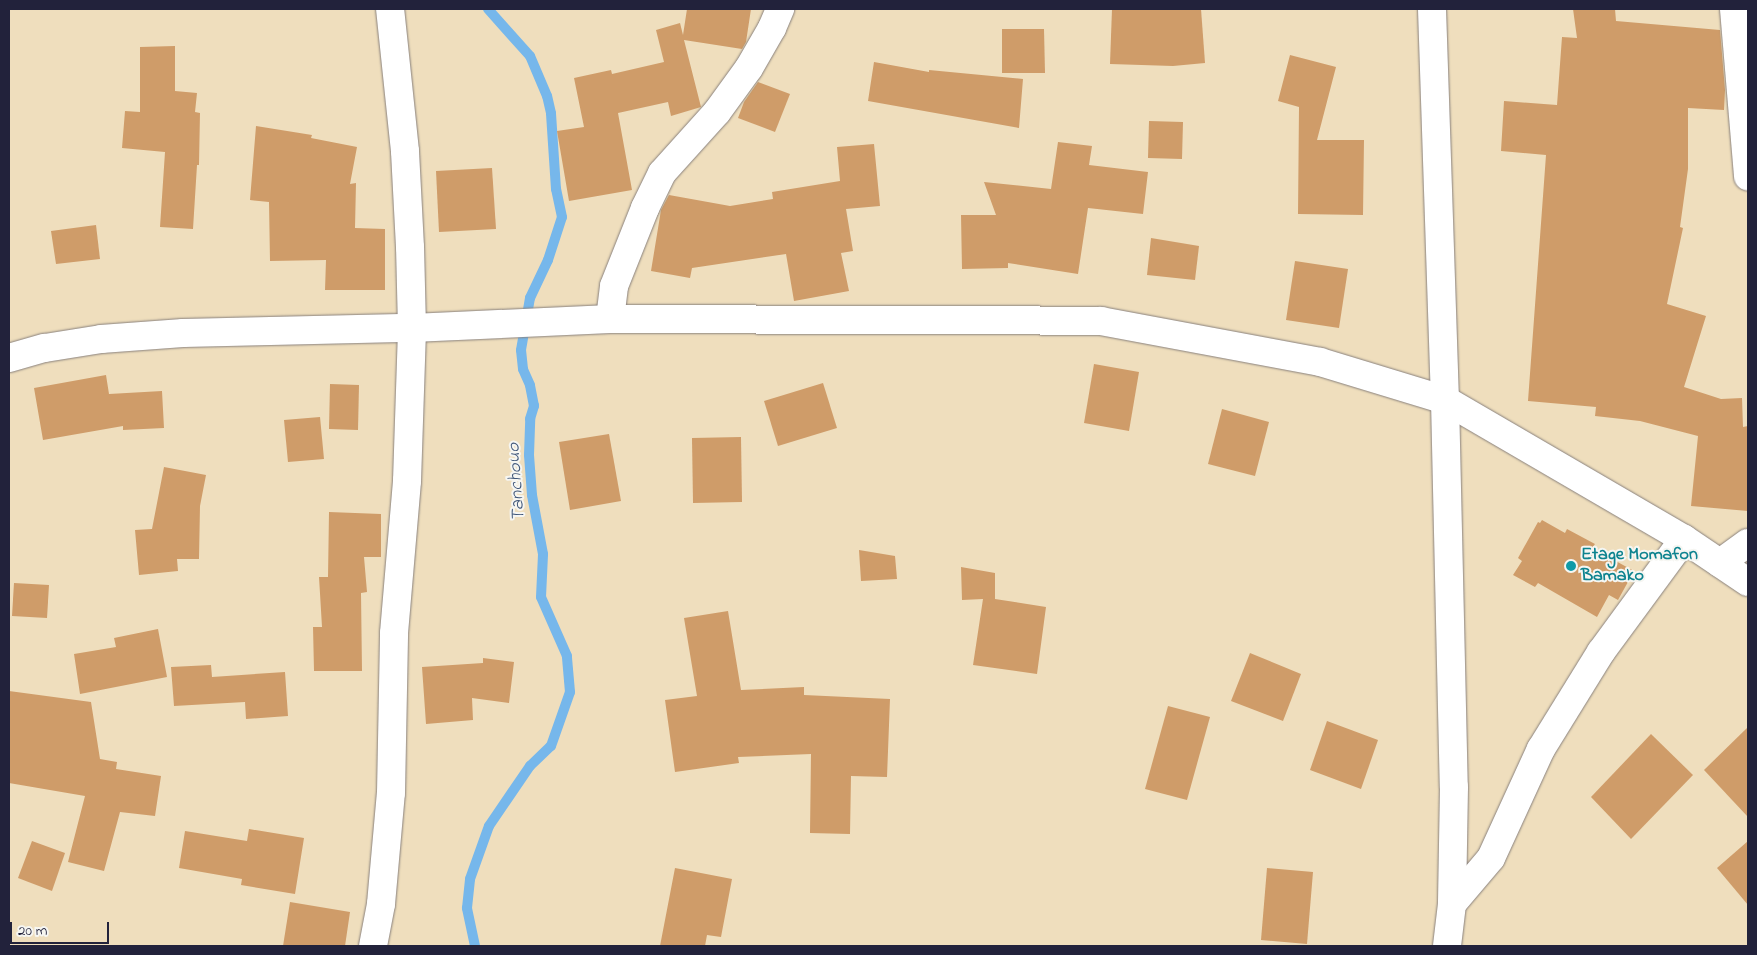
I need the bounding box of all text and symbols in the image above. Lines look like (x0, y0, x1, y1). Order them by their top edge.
water label: Tanchouo (503, 442, 531, 522)
place label: Etage Momafon Bamako (1581, 545, 1698, 588)
marker: Etage Momafon Bamako (1565, 560, 1577, 572)
scale bar (12, 912, 111, 944)
text: 20 m (18, 920, 47, 942)

